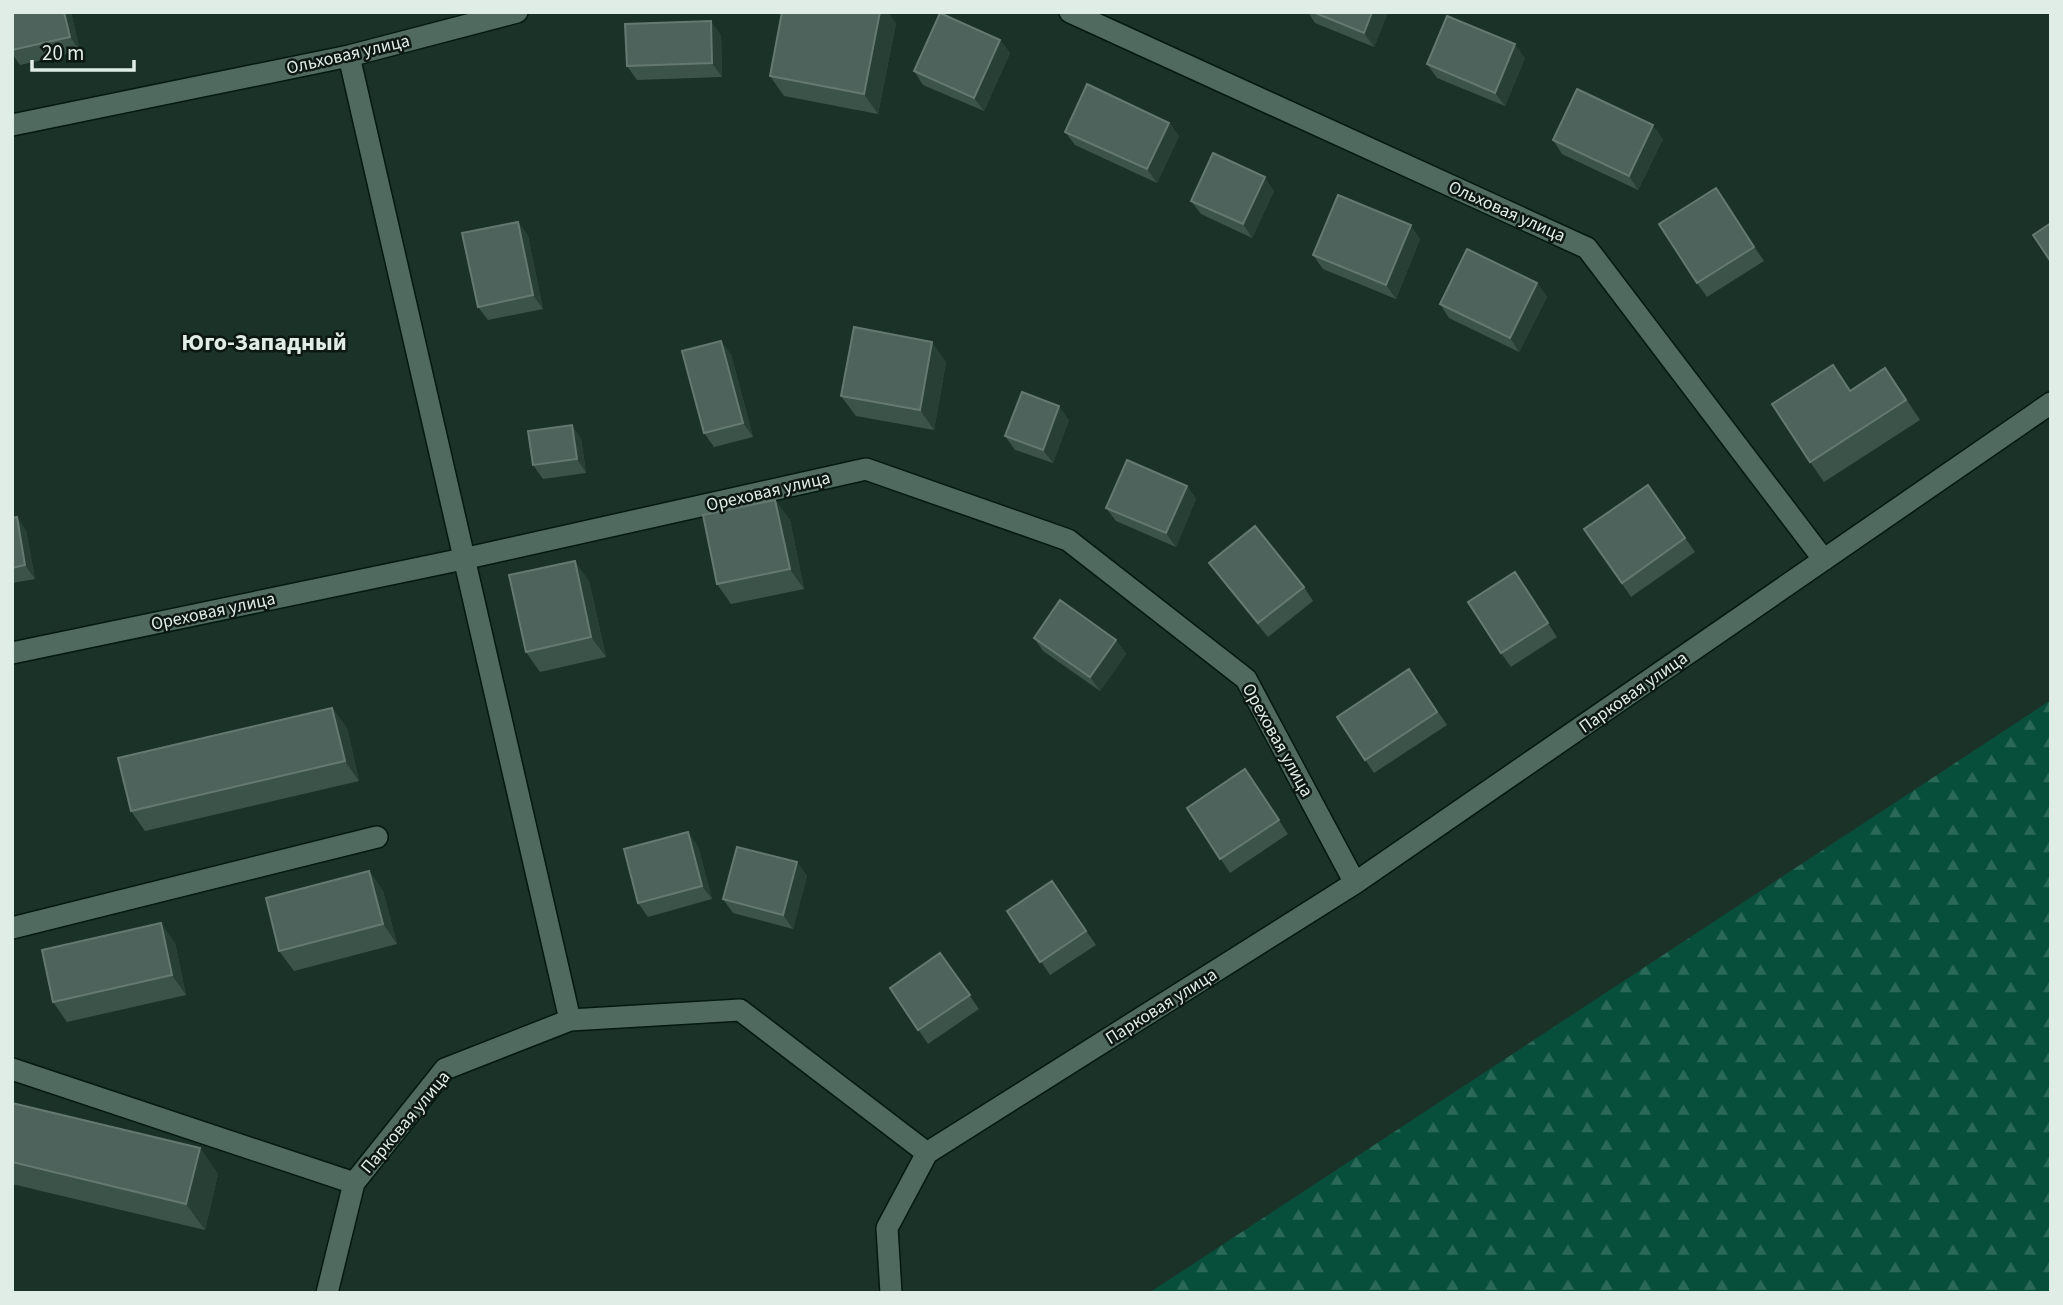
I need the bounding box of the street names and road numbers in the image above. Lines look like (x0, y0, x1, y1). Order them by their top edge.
street label: Ольховая улица (284, 28, 412, 81)
street label: Ольховая улица (1444, 174, 1569, 248)
street label: Ореховая улица (704, 465, 833, 518)
street label: Ореховая улица (149, 586, 278, 637)
street label: Парковая улица (1574, 646, 1693, 739)
street label: Ореховая улица (1236, 679, 1319, 802)
street label: Парковая улица (1101, 962, 1222, 1051)
street label: Парковая улица (355, 1066, 456, 1179)

